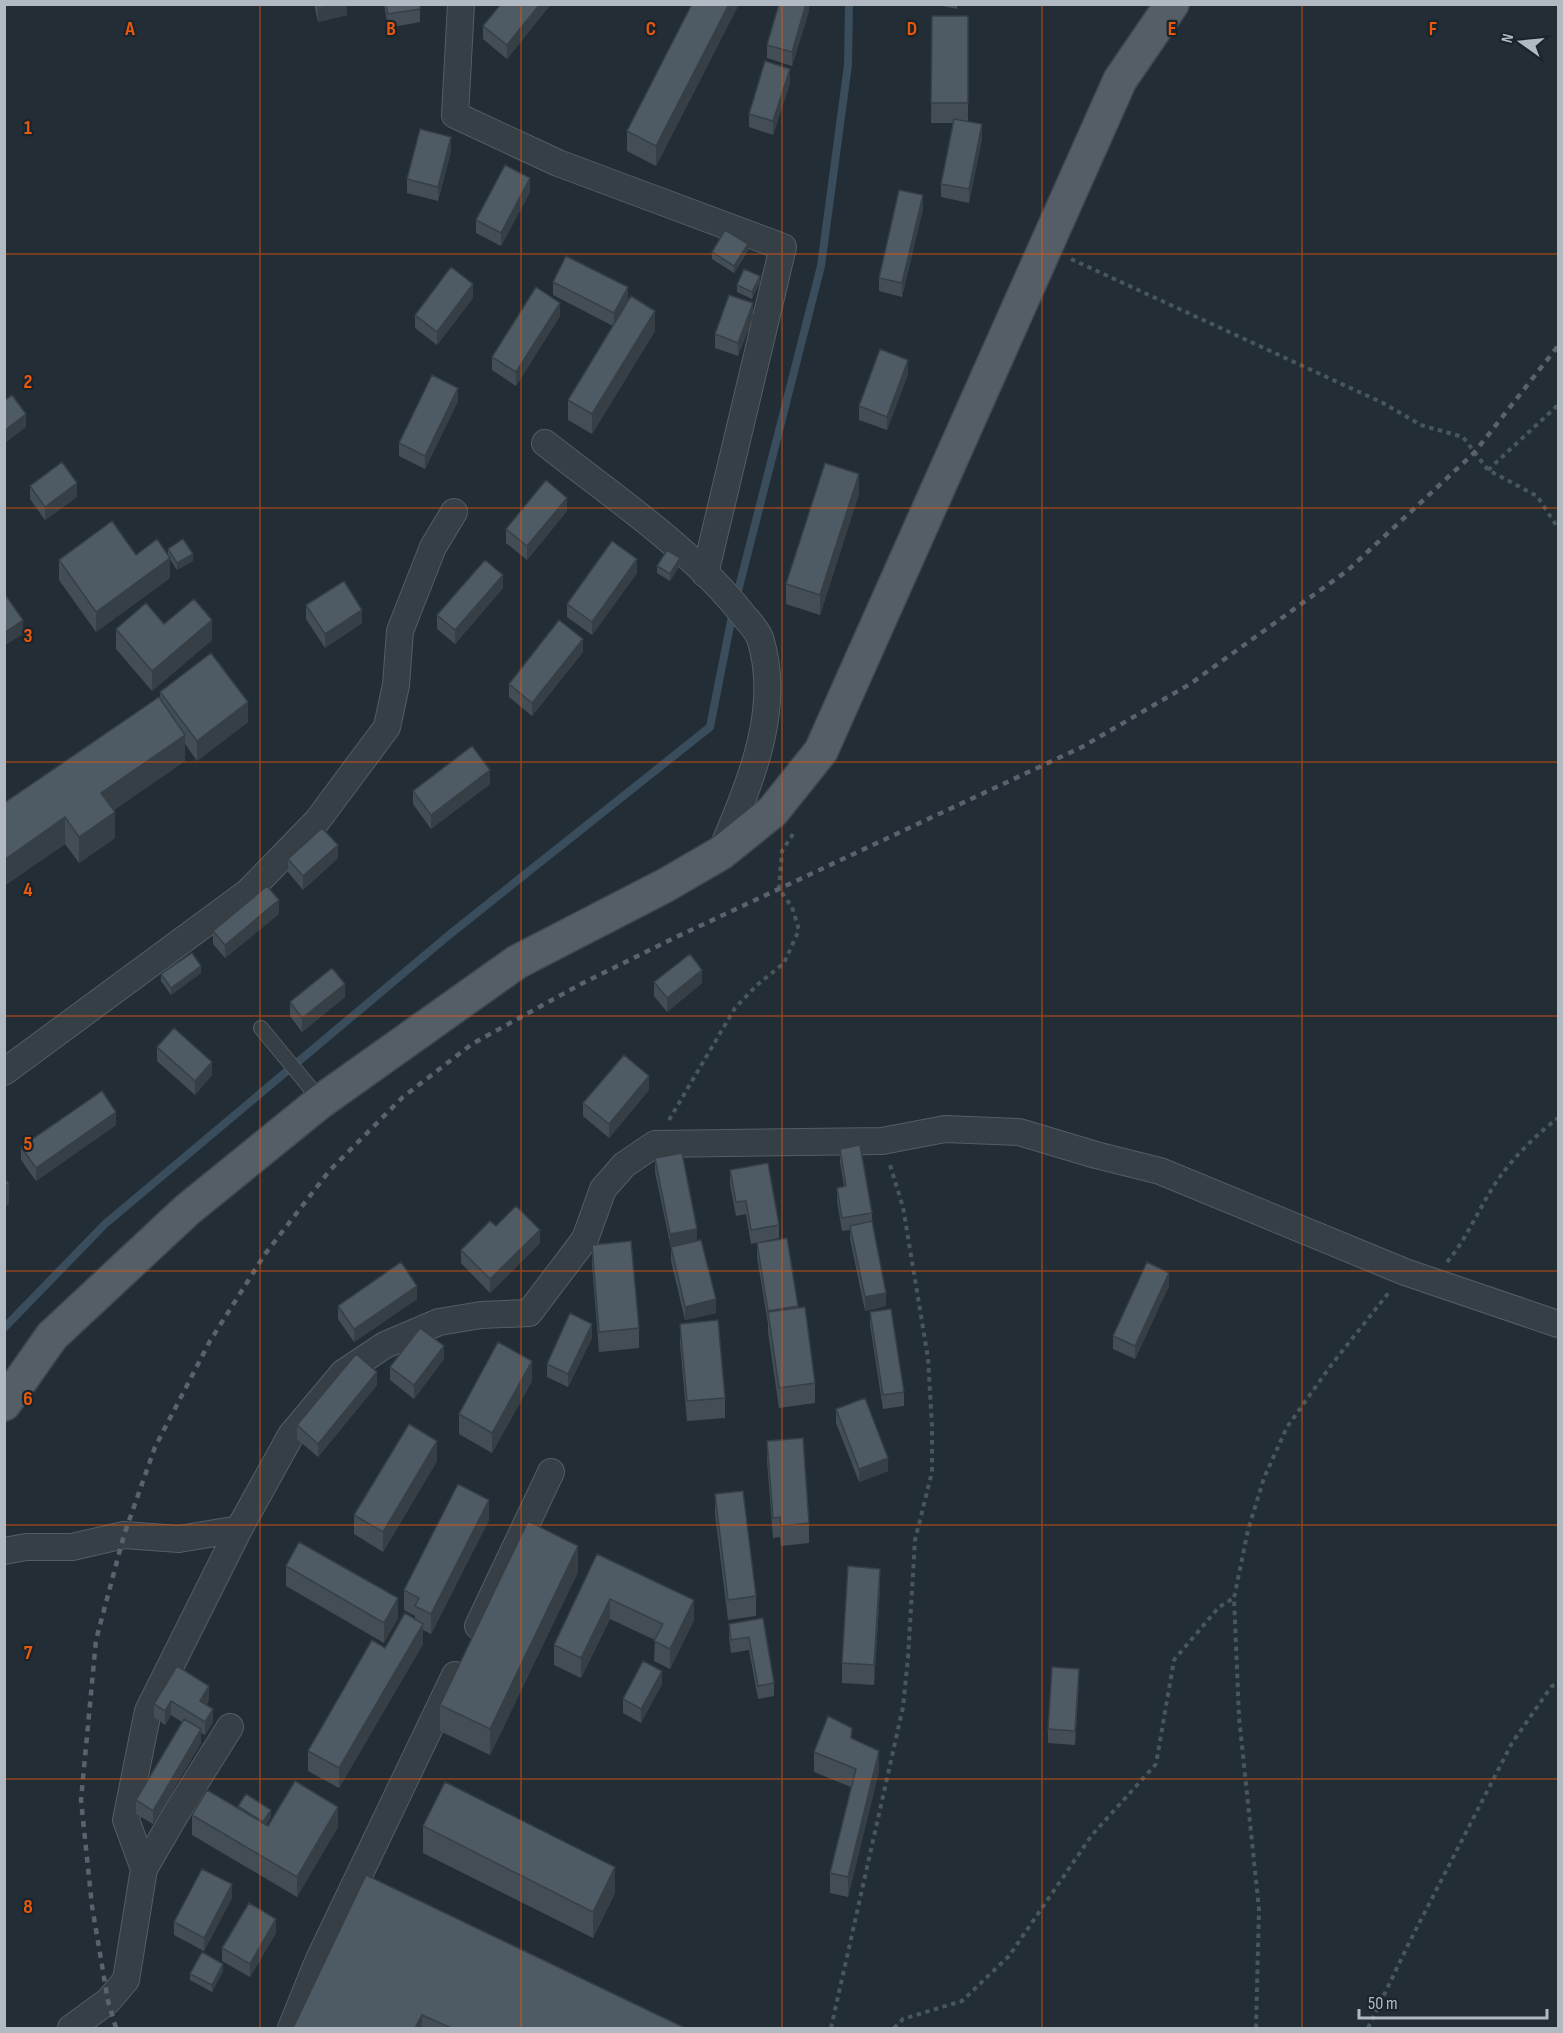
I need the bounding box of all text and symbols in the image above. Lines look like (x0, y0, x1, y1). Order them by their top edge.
north arrow (1491, 12, 1551, 72)
text: A (124, 17, 135, 41)
text: B (386, 17, 396, 41)
text: C (646, 17, 656, 41)
text: D (907, 17, 917, 41)
text: E (1168, 17, 1176, 41)
text: F (1429, 17, 1437, 41)
text: N (1498, 32, 1518, 45)
text: 1 (24, 116, 32, 140)
text: 2 (24, 370, 32, 394)
text: 3 (24, 624, 33, 648)
text: 4 (23, 878, 33, 902)
text: 5 (24, 1132, 33, 1156)
text: 6 (23, 1387, 33, 1411)
text: 7 (24, 1641, 33, 1665)
text: 8 (23, 1895, 33, 1919)
scale bar (1359, 1982, 1546, 2020)
text: 50 m (1368, 1993, 1398, 2014)

